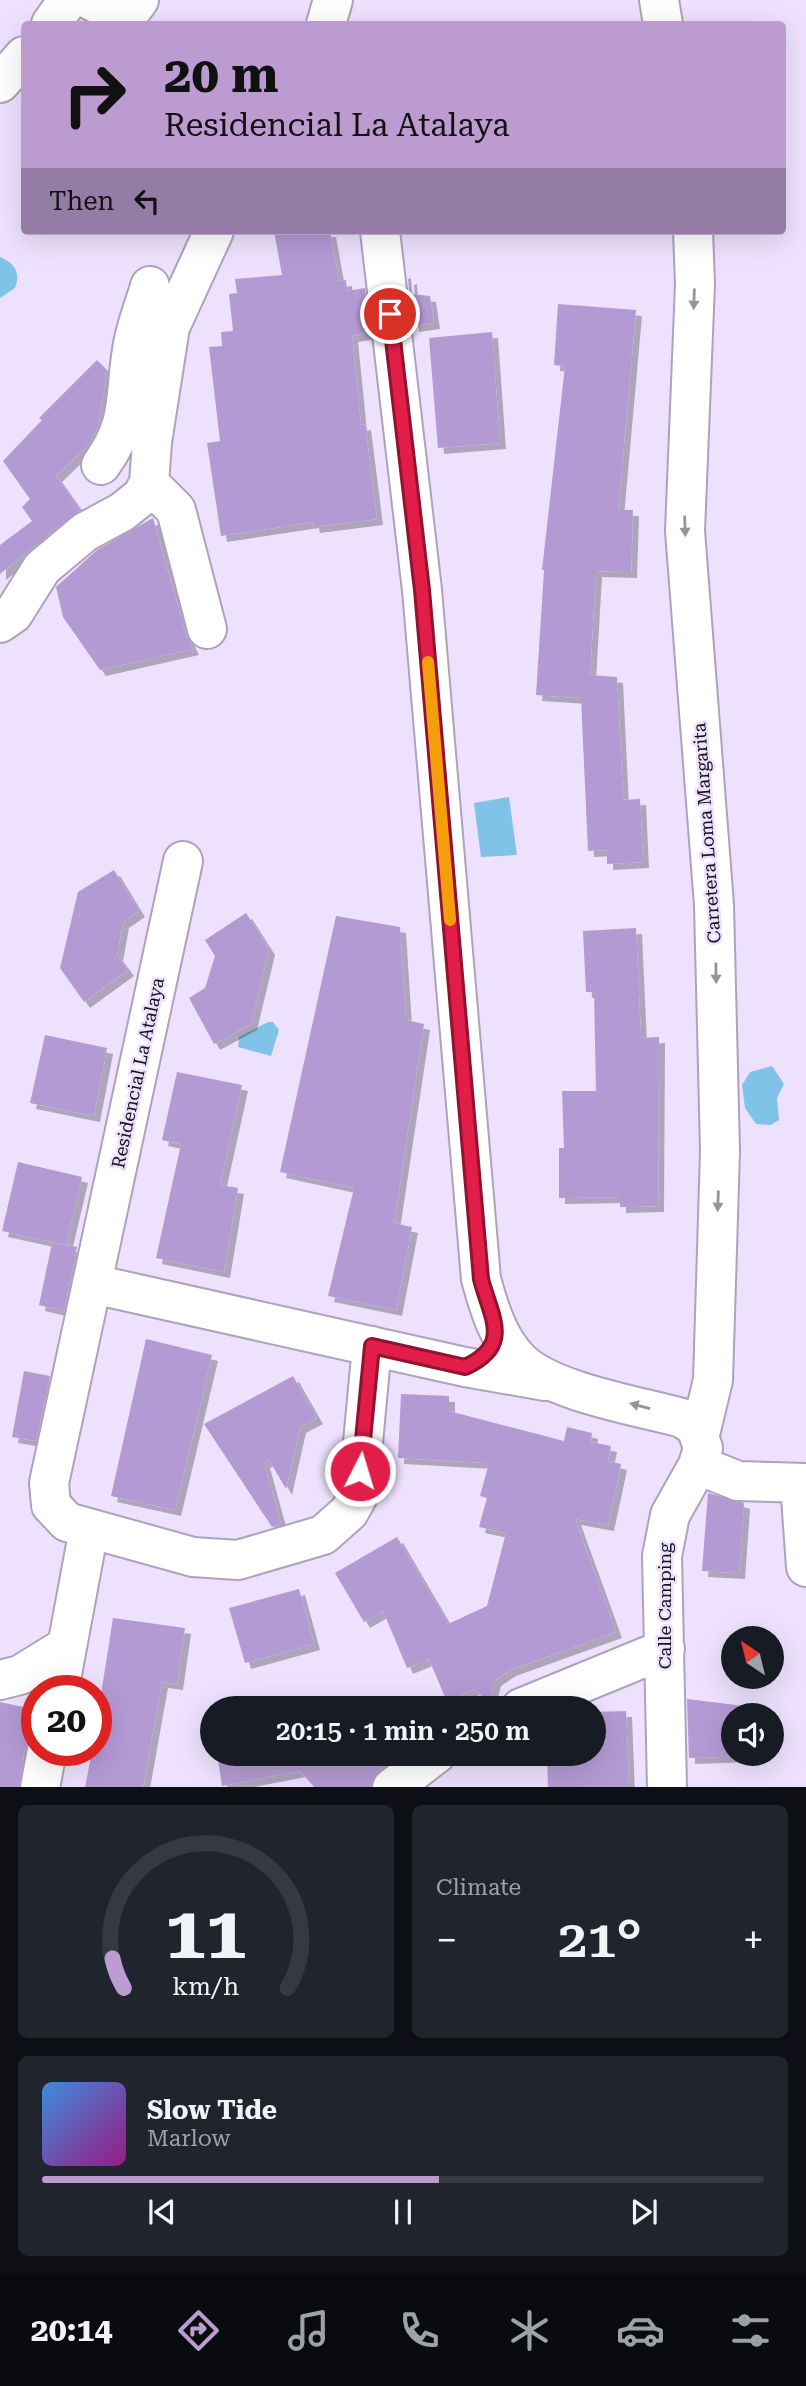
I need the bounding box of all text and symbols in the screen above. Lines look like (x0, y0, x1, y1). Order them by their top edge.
text: 20 m (164, 47, 279, 104)
icon: right (49, 49, 140, 140)
text: Residencial La Atalaya (164, 106, 510, 144)
icon: left (128, 182, 166, 220)
text: Then (49, 186, 114, 216)
pin (360, 284, 420, 344)
one-way arrow (688, 288, 700, 310)
icon: arrive (371, 295, 409, 333)
one-way arrow (680, 516, 691, 538)
street label: Carretera Loma Margarita (688, 722, 725, 944)
one-way arrow (710, 963, 721, 985)
street label: Residencial La Atalaya (107, 975, 168, 1170)
one-way arrow (713, 1190, 724, 1212)
one-way arrow (629, 1401, 650, 1411)
position arrow (323, 1434, 397, 1508)
street label: Calle Camping (654, 1542, 675, 1669)
north arrow (721, 1626, 784, 1689)
map controls (721, 1626, 784, 1766)
speed limit sign: 20 (21, 1675, 112, 1766)
button: sound (721, 1703, 784, 1766)
text: 20:15 · 1 min · 250 m (276, 1716, 530, 1746)
text: Climate (436, 1874, 521, 1901)
text: 11 (165, 1891, 247, 1976)
text: 21° (558, 1909, 642, 1970)
text: − (436, 1918, 457, 1962)
text: + (743, 1918, 764, 1962)
text: km/h (173, 1971, 239, 2000)
text: Slow Tide (147, 2095, 277, 2125)
text: Marlow (147, 2125, 230, 2152)
icon: previous (143, 2193, 181, 2231)
icon: pause (384, 2193, 422, 2231)
icon: next (625, 2193, 663, 2231)
icon: directions (174, 2306, 223, 2355)
icon: music (284, 2306, 333, 2355)
icon: phone (395, 2306, 444, 2355)
icon: climate (505, 2306, 554, 2355)
icon: car (616, 2306, 665, 2355)
icon: filters (726, 2306, 775, 2355)
text: 20:14 (31, 2311, 112, 2349)

